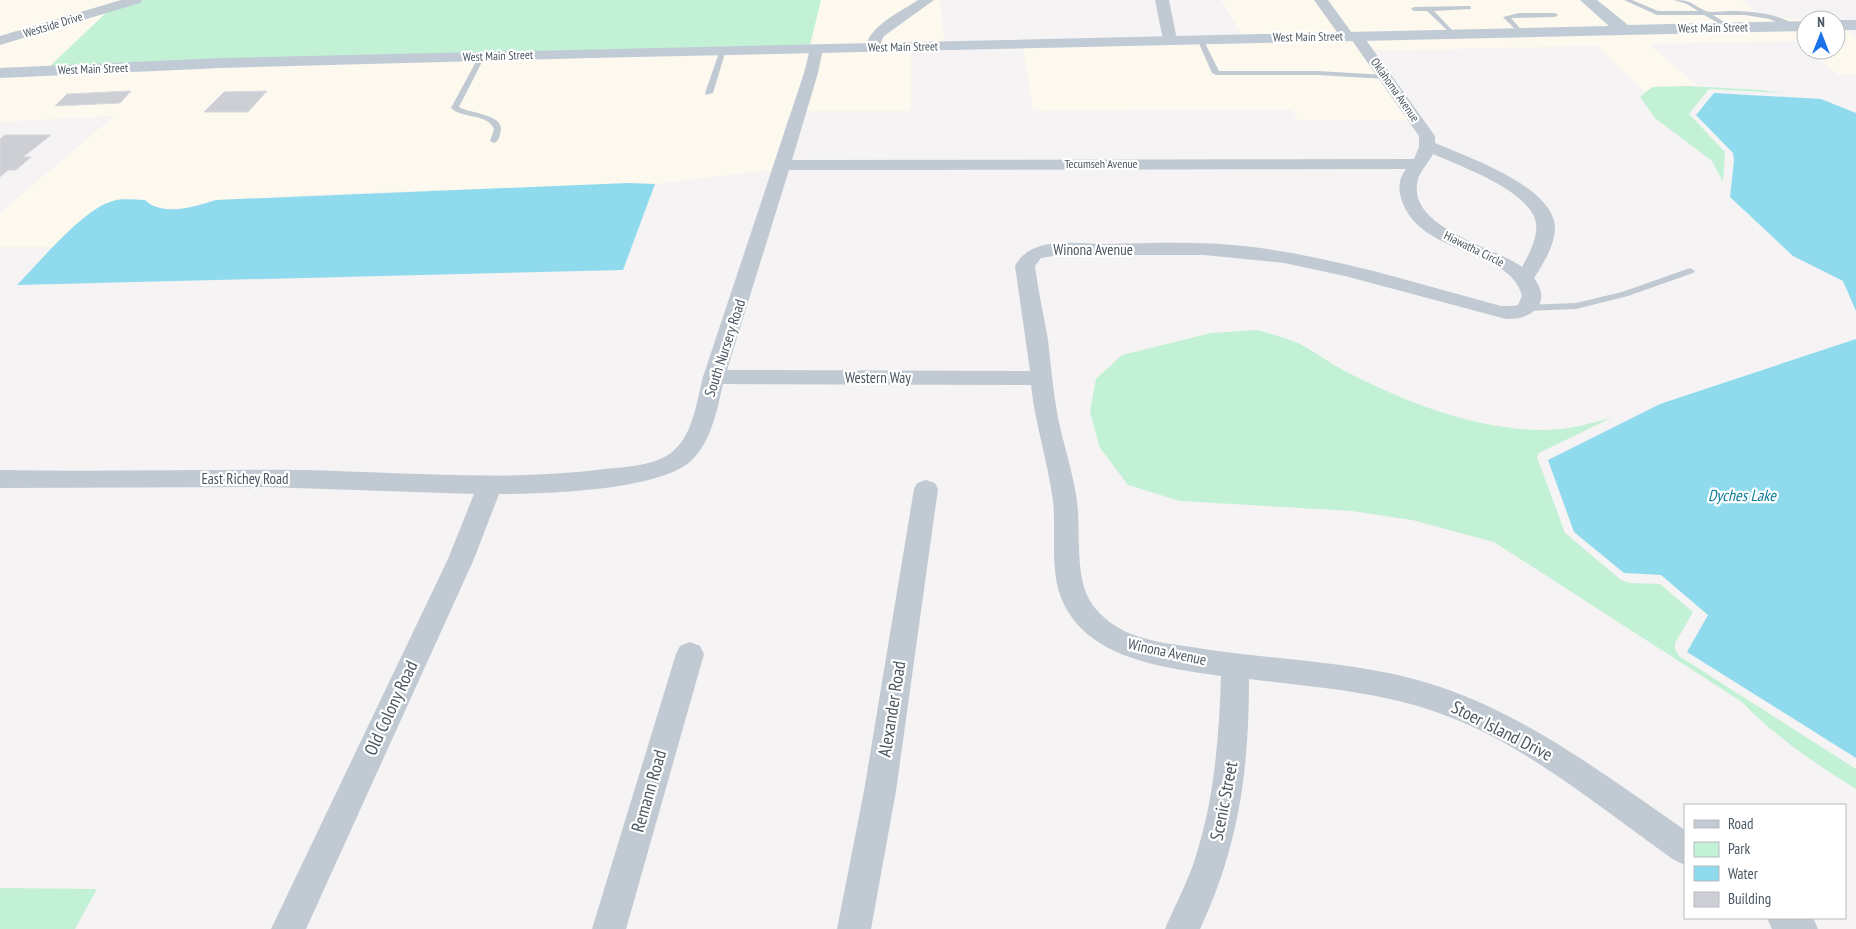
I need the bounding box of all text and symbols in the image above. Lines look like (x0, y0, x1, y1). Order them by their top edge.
street label: Westside Drive (21, 8, 84, 41)
north arrow (1796, 10, 1846, 60)
text: N (1817, 13, 1825, 31)
street label: West Main Street (1678, 19, 1749, 36)
street label: West Main Street (1273, 28, 1344, 45)
street label: West Main Street (868, 38, 939, 55)
street label: West Main Street (463, 47, 534, 64)
street label: Oklahoma Avenue (1368, 55, 1423, 125)
street label: West Main Street (58, 60, 129, 77)
street label: Tecumseh Avenue (1064, 156, 1138, 171)
street label: Hiawatha Circle (1442, 228, 1507, 270)
street label: Winona Avenue (1053, 240, 1133, 259)
street label: South Nursery Road (700, 297, 749, 399)
street label: Western Way (845, 368, 911, 387)
street label: East Richey Road (201, 469, 289, 488)
water label: Dyches Lake (1708, 485, 1777, 505)
street label: Winona Avenue (1126, 634, 1208, 669)
street label: Old Colony Road (359, 657, 422, 759)
street label: Alexander Road (873, 659, 910, 759)
street label: Stoer Island Drive (1448, 695, 1557, 766)
street label: Remann Road (626, 747, 671, 835)
street label: Scenic Street (1205, 759, 1242, 842)
legend (1684, 804, 1846, 919)
text: Road (1728, 814, 1754, 833)
text: Park (1728, 839, 1750, 858)
text: Water (1728, 864, 1759, 883)
text: Building (1728, 889, 1771, 908)

